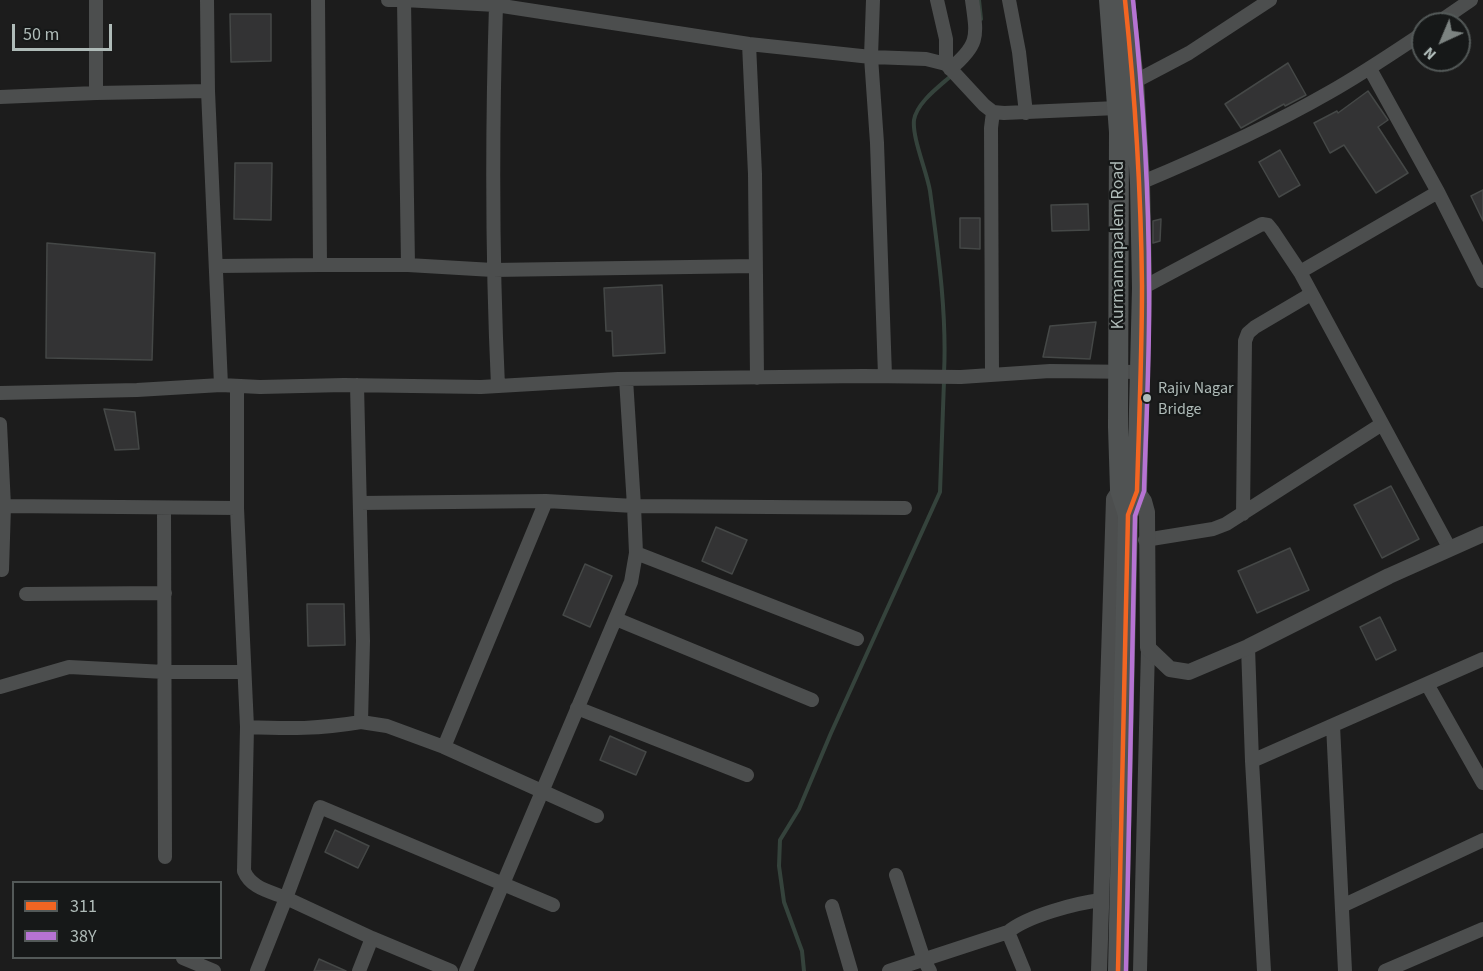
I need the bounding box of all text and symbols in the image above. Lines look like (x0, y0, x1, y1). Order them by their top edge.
scale bar (15, 12, 116, 50)
north arrow (1411, 12, 1471, 72)
text: 50 m (23, 22, 59, 47)
text: N (1418, 42, 1441, 65)
street label: Kurmannapalem Road (1108, 161, 1130, 329)
place label: Rajiv Nagar Bridge (1158, 379, 1234, 417)
marker: Rajiv Nagar Bridge (1141, 392, 1153, 404)
legend (12, 881, 222, 959)
text: 311 (70, 894, 97, 919)
text: 38Y (70, 924, 96, 949)

